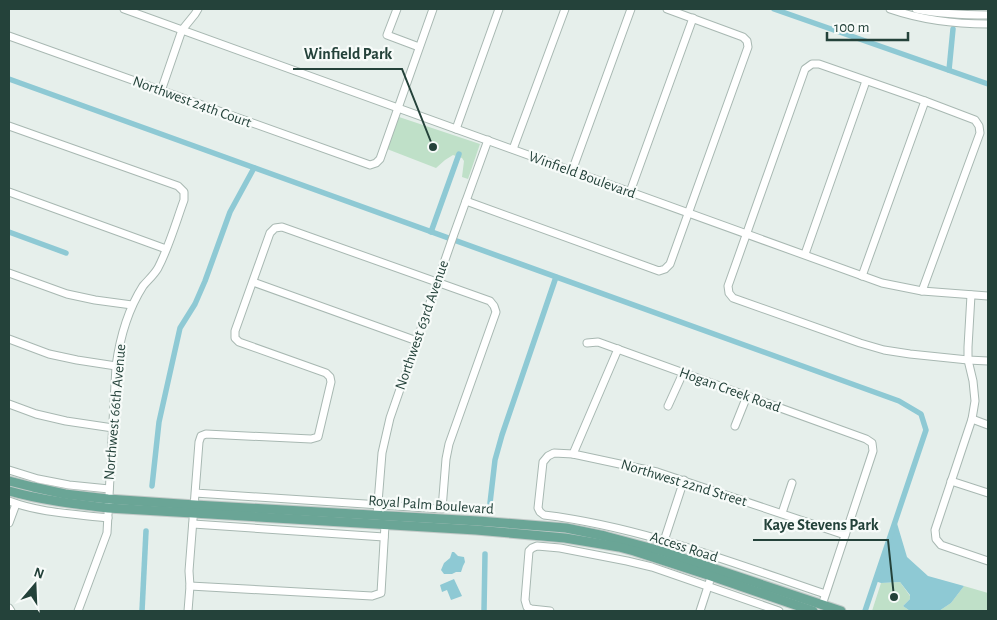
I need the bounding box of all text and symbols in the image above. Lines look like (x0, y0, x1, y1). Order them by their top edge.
scale bar (827, 10, 908, 42)
text: 100 m (834, 20, 869, 35)
callout: Winfield Park (293, 38, 402, 69)
text: Winfield Park (304, 46, 392, 62)
street label: Northwest 24th Court (131, 74, 254, 131)
street label: Winfield Boulevard (526, 149, 638, 201)
street label: Northwest 63rd Avenue (393, 258, 451, 392)
street label: Northwest 66th Avenue (102, 343, 128, 481)
street label: Hogan Creek Road (677, 365, 783, 415)
street label: Northwest 22nd Street (619, 457, 749, 509)
street label: Royal Palm Boulevard (368, 493, 494, 517)
callout: Kaye Stevens Park (753, 509, 888, 540)
text: Kaye Stevens Park (763, 517, 879, 534)
street label: Access Road (648, 529, 720, 565)
north arrow (10, 560, 60, 610)
text: N (32, 565, 46, 582)

